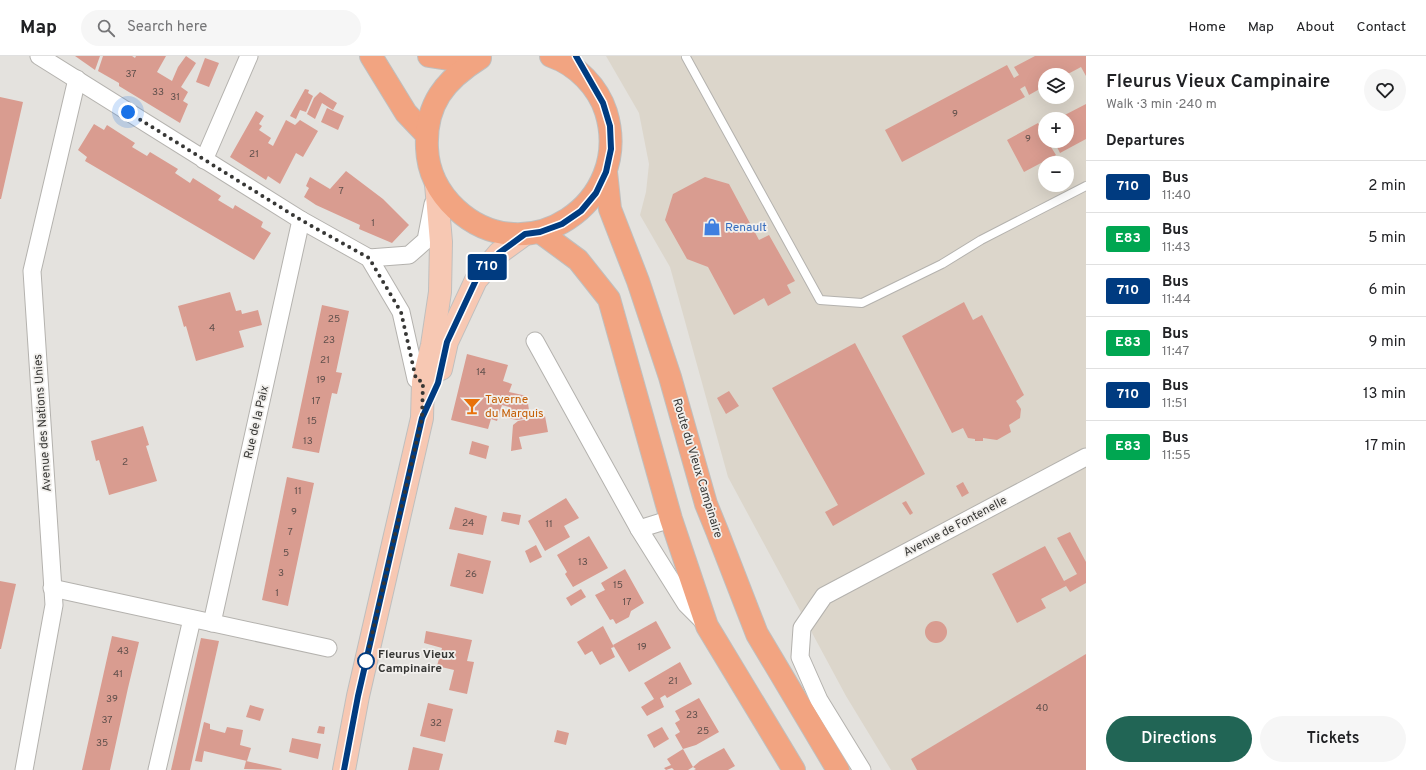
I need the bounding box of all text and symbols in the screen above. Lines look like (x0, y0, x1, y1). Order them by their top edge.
search box (81, 10, 361, 46)
text: Map (20, 16, 57, 40)
icon: search (95, 17, 117, 39)
text: Search here (127, 18, 207, 37)
text: Home (1189, 19, 1226, 36)
text: Map (1248, 19, 1274, 36)
text: About (1296, 19, 1335, 36)
text: Contact (1357, 19, 1406, 36)
house number: 37 (125, 68, 137, 81)
map controls (1038, 68, 1074, 192)
button: layers (1038, 68, 1074, 104)
button: heart (1364, 69, 1406, 111)
text: Fleurus Vieux Campinaire (1106, 70, 1330, 94)
house number: 33 (152, 86, 164, 99)
house number: 31 (170, 91, 180, 104)
text: Walk · 3 min · 240 m (1106, 97, 1217, 113)
your location (118, 102, 138, 122)
house number: 9 (952, 108, 958, 121)
button: + (1038, 112, 1074, 148)
text: Departures (1106, 132, 1185, 151)
house number: 9 (1025, 133, 1031, 146)
house number: 21 (249, 148, 259, 161)
button: − (1038, 156, 1074, 192)
text: Bus (1162, 169, 1189, 188)
text: 2 min (1368, 177, 1406, 196)
text: 710 (1117, 178, 1139, 195)
house number: 7 (338, 185, 344, 198)
text: 11:40 (1162, 188, 1191, 204)
house number: 1 (371, 217, 375, 230)
shop icon: Renault (702, 217, 722, 237)
place label: Renault (725, 220, 767, 236)
text: Bus (1162, 221, 1189, 240)
text: 5 min (1368, 229, 1406, 248)
text: E83 (1115, 230, 1141, 247)
text: 11:43 (1162, 240, 1191, 256)
line badge: 710 (464, 254, 510, 280)
text: 710 (476, 258, 498, 275)
text: Bus (1162, 273, 1189, 292)
text: 6 min (1369, 281, 1406, 300)
text: 710 (1117, 282, 1139, 299)
text: 11:44 (1162, 292, 1191, 308)
house number: 25 (328, 313, 340, 326)
house number: 4 (209, 322, 215, 335)
text: Bus (1162, 325, 1189, 344)
text: 9 min (1369, 333, 1406, 352)
house number: 23 (323, 334, 335, 347)
text: E83 (1115, 334, 1141, 351)
text: 11:47 (1162, 344, 1189, 360)
street label: Avenue des Nations Unies (30, 354, 56, 492)
house number: 21 (320, 354, 330, 367)
house number: 14 (476, 366, 486, 379)
house number: 19 (316, 374, 326, 387)
text: Bus (1162, 377, 1189, 396)
street label: Rue de la Paix (241, 384, 273, 461)
text: 13 min (1363, 385, 1406, 404)
text: 710 (1117, 386, 1139, 403)
place label: Taverne du Marquis (485, 392, 544, 422)
house number: 17 (312, 395, 320, 408)
bar icon: Taverne du Marquis (462, 396, 482, 416)
text: 11:51 (1162, 396, 1188, 412)
street label: Route du Vieux Campinaire (668, 397, 726, 540)
house number: 15 (307, 415, 317, 428)
text: Bus (1162, 429, 1189, 448)
house number: 13 (303, 435, 313, 448)
text: 17 min (1365, 437, 1406, 456)
text: E83 (1115, 438, 1141, 455)
text: 11:55 (1162, 448, 1191, 464)
house number: 2 (122, 456, 128, 469)
house number: 11 (294, 485, 302, 498)
street label: Avenue de Fontenelle (901, 493, 1010, 561)
house number: 9 (291, 506, 297, 519)
house number: 24 (462, 517, 474, 530)
house number: 11 (545, 518, 553, 531)
house number: 7 (287, 526, 293, 539)
house number: 5 (283, 547, 289, 560)
house number: 13 (578, 556, 588, 569)
house number: 3 (278, 567, 284, 580)
house number: 26 (465, 568, 477, 581)
house number: 15 (613, 579, 623, 592)
house number: 1 (275, 587, 279, 600)
house number: 17 (623, 596, 631, 609)
house number: 19 (637, 641, 647, 654)
house number: 43 (117, 645, 129, 658)
place label: Fleurus Vieux Campinaire (378, 647, 455, 677)
marker: Fleurus Vieux Campinaire (357, 652, 375, 670)
house number: 41 (113, 668, 123, 681)
house number: 21 (668, 675, 678, 688)
house number: 39 (106, 693, 118, 706)
house number: 40 (1036, 702, 1048, 715)
house number: 23 (686, 709, 698, 722)
house number: 37 (101, 714, 113, 727)
button: Directions (1106, 716, 1252, 762)
button: Tickets (1260, 716, 1406, 762)
house number: 32 (430, 717, 442, 730)
house number: 25 (697, 725, 709, 738)
house number: 35 (96, 737, 108, 750)

